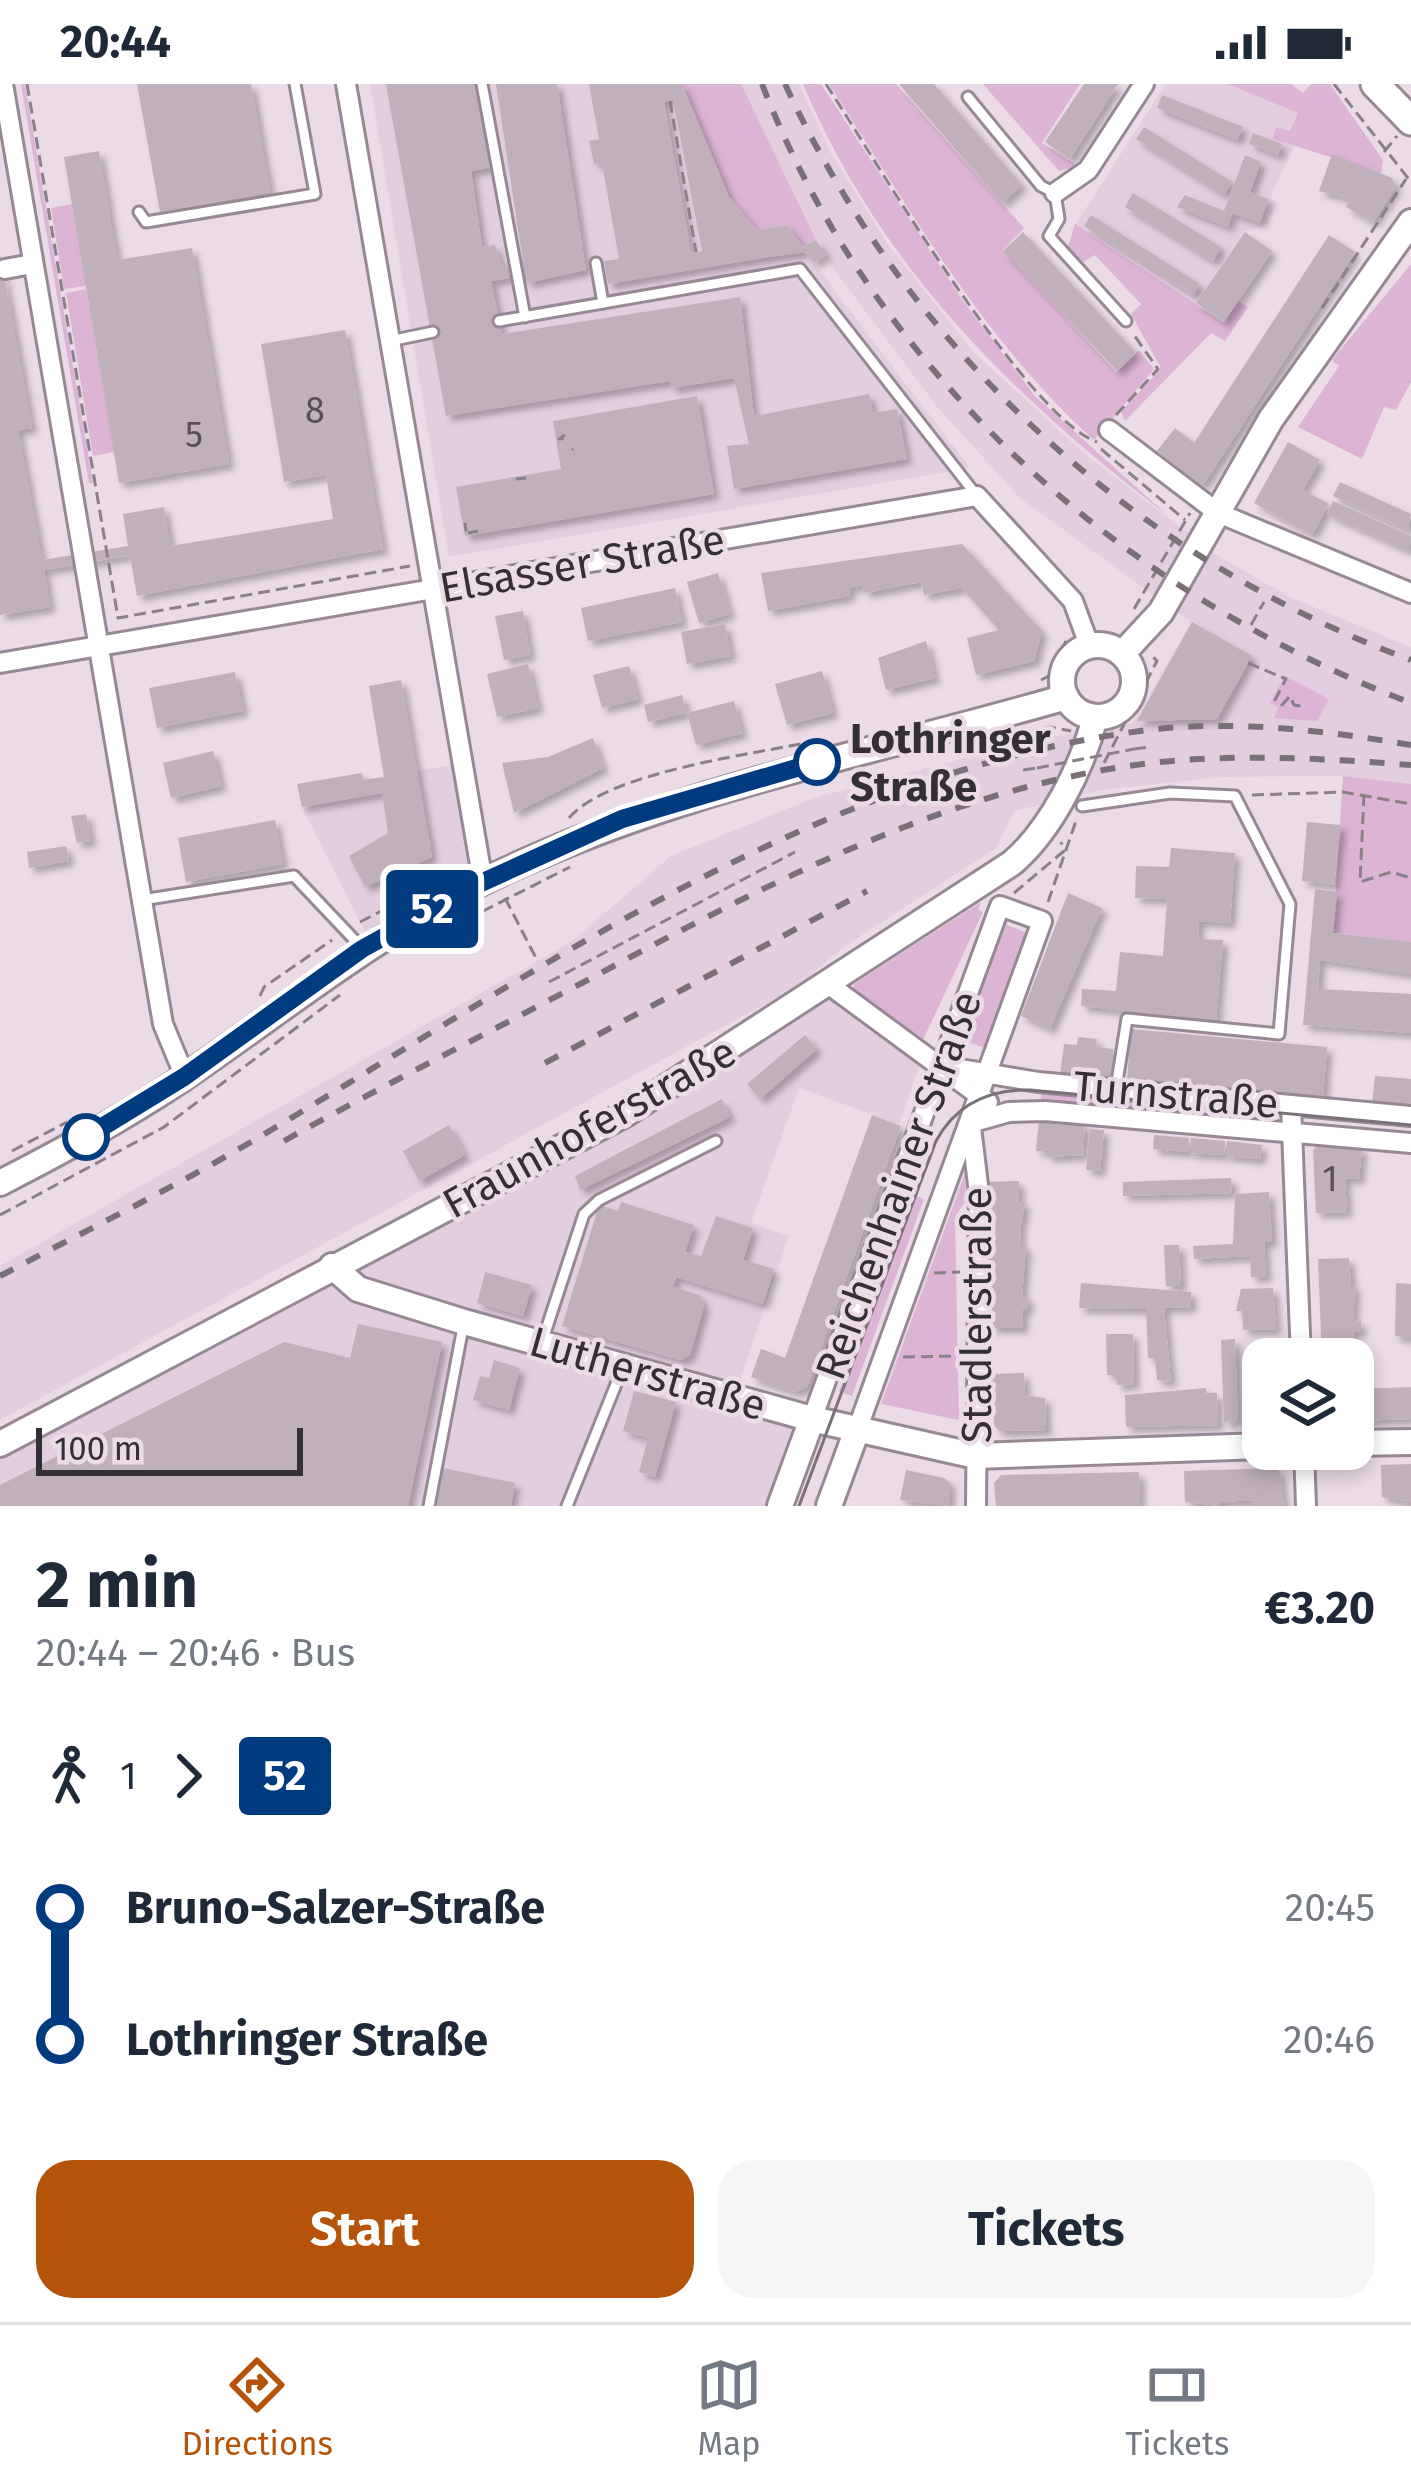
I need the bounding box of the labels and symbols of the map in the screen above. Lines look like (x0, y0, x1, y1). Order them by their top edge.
house number: 8 (305, 389, 325, 433)
house number: 5 (185, 413, 203, 457)
street label: Elsasser Straße (436, 514, 729, 614)
place label: Lothringer Straße (850, 714, 1051, 812)
marker: Lothringer Straße (795, 740, 839, 784)
line badge: 52 (378, 870, 486, 948)
street label: Reichenhainer Straße (805, 984, 992, 1386)
street label: Fraunhoferstraße (434, 1027, 745, 1229)
street label: Turnstraße (1071, 1061, 1280, 1129)
unlabelled marker (64, 1115, 108, 1159)
house number: 1 (1322, 1157, 1338, 1201)
street label: Stadlerstraße (952, 1187, 1002, 1443)
street label: Lutherstraße (524, 1316, 771, 1432)
scale bar (36, 1422, 303, 1475)

